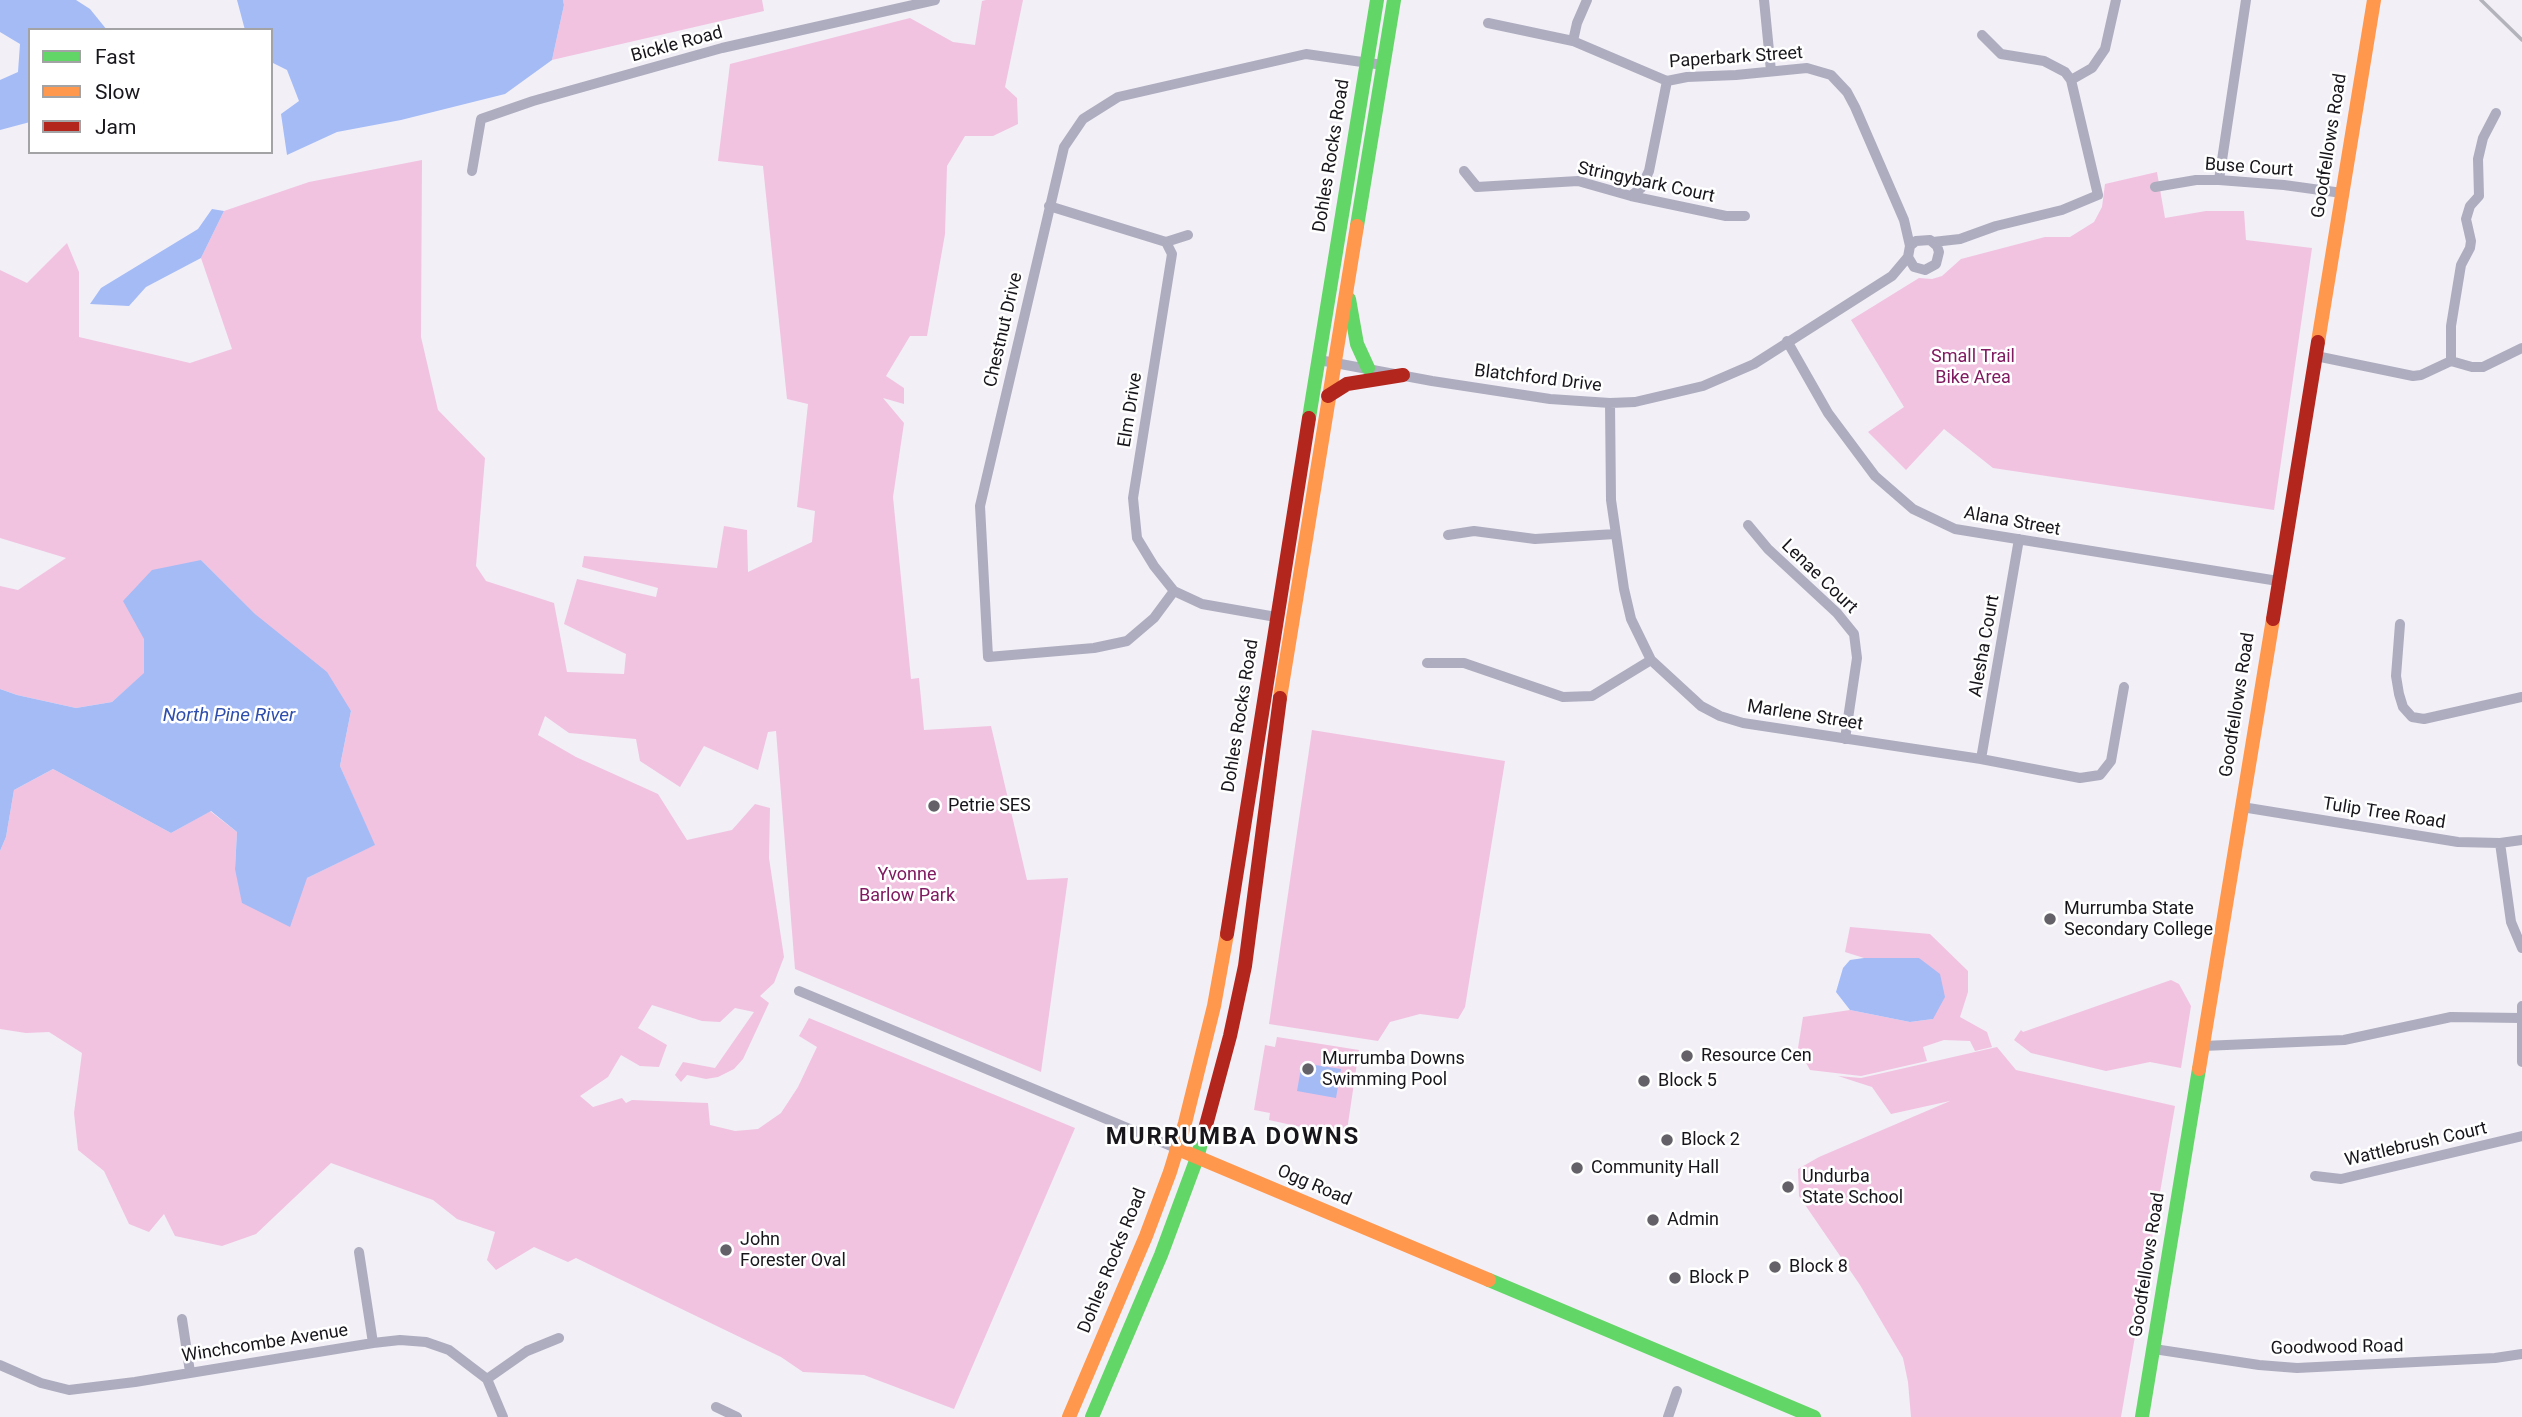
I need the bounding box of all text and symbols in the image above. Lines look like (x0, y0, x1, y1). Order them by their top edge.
street label: Bickle Road (629, 22, 725, 68)
legend (28, 28, 273, 154)
street label: Paperbark Street (1668, 43, 1804, 73)
text: Fast (95, 45, 135, 69)
street label: Goodfellows Road (2308, 72, 2352, 220)
street label: Dohles Rocks Road (1309, 78, 1355, 234)
text: Slow (95, 80, 140, 104)
text: Jam (95, 115, 136, 139)
street label: Buse Court (2204, 154, 2294, 182)
street label: Stringybark Court (1576, 158, 1716, 208)
street label: Chestnut Drive (980, 271, 1028, 389)
park label: Small Trail Bike Area (1931, 346, 2015, 388)
street label: Blatchford Drive (1473, 360, 1603, 398)
street label: Elm Drive (1114, 371, 1148, 449)
street label: Alana Street (1962, 503, 2062, 541)
street label: Lenae Court (1776, 535, 1862, 619)
street label: Alesha Court (1965, 593, 2005, 699)
street label: Goodfellows Road (2216, 631, 2260, 779)
street label: Dohles Rocks Road (1218, 638, 1264, 794)
street label: Marlene Street (1746, 696, 1864, 736)
water label: North Pine River (163, 705, 295, 727)
street label: Tulip Tree Road (2321, 794, 2447, 834)
place label: Petrie SES (948, 795, 1031, 817)
marker: Petrie SES (926, 798, 942, 814)
park label: Yvonne Barlow Park (859, 864, 955, 906)
place label: Murrumba State Secondary College (2064, 898, 2213, 940)
marker: Murrumba State Secondary College (2042, 911, 2058, 927)
place label: Resource Cen (1701, 1045, 1812, 1067)
place label: Murrumba Downs Swimming Pool (1322, 1048, 1465, 1090)
marker: Resource Cen (1679, 1048, 1695, 1064)
marker: Murrumba Downs Swimming Pool (1300, 1061, 1316, 1077)
place label: Block 5 (1658, 1070, 1717, 1092)
marker: Block 5 (1636, 1073, 1652, 1089)
street label: Wattlebrush Court (2343, 1118, 2489, 1172)
district label: MURRUMBA DOWNS (1107, 1124, 1359, 1152)
place label: Block 2 (1681, 1129, 1740, 1151)
marker: Block 2 (1659, 1132, 1675, 1148)
place label: Community Hall (1591, 1157, 1719, 1179)
marker: Community Hall (1569, 1160, 1585, 1176)
street label: Ogg Road (1274, 1161, 1354, 1211)
place label: Undurba State School (1802, 1166, 1903, 1208)
marker: Undurba State School (1780, 1179, 1796, 1195)
street label: Dohles Rocks Road (1074, 1185, 1152, 1337)
street label: Goodfellows Road (2126, 1191, 2170, 1339)
place label: Admin (1667, 1209, 1719, 1231)
marker: Admin (1645, 1212, 1661, 1228)
place label: John Forester Oval (740, 1229, 846, 1272)
marker: John Forester Oval (718, 1242, 734, 1258)
place label: Block 8 (1789, 1256, 1848, 1278)
marker: Block 8 (1767, 1259, 1783, 1275)
place label: Block P (1689, 1267, 1749, 1289)
marker: Block P (1667, 1270, 1683, 1286)
street label: Winchcombe Avenue (180, 1320, 350, 1368)
street label: Goodwood Road (2270, 1336, 2404, 1360)

